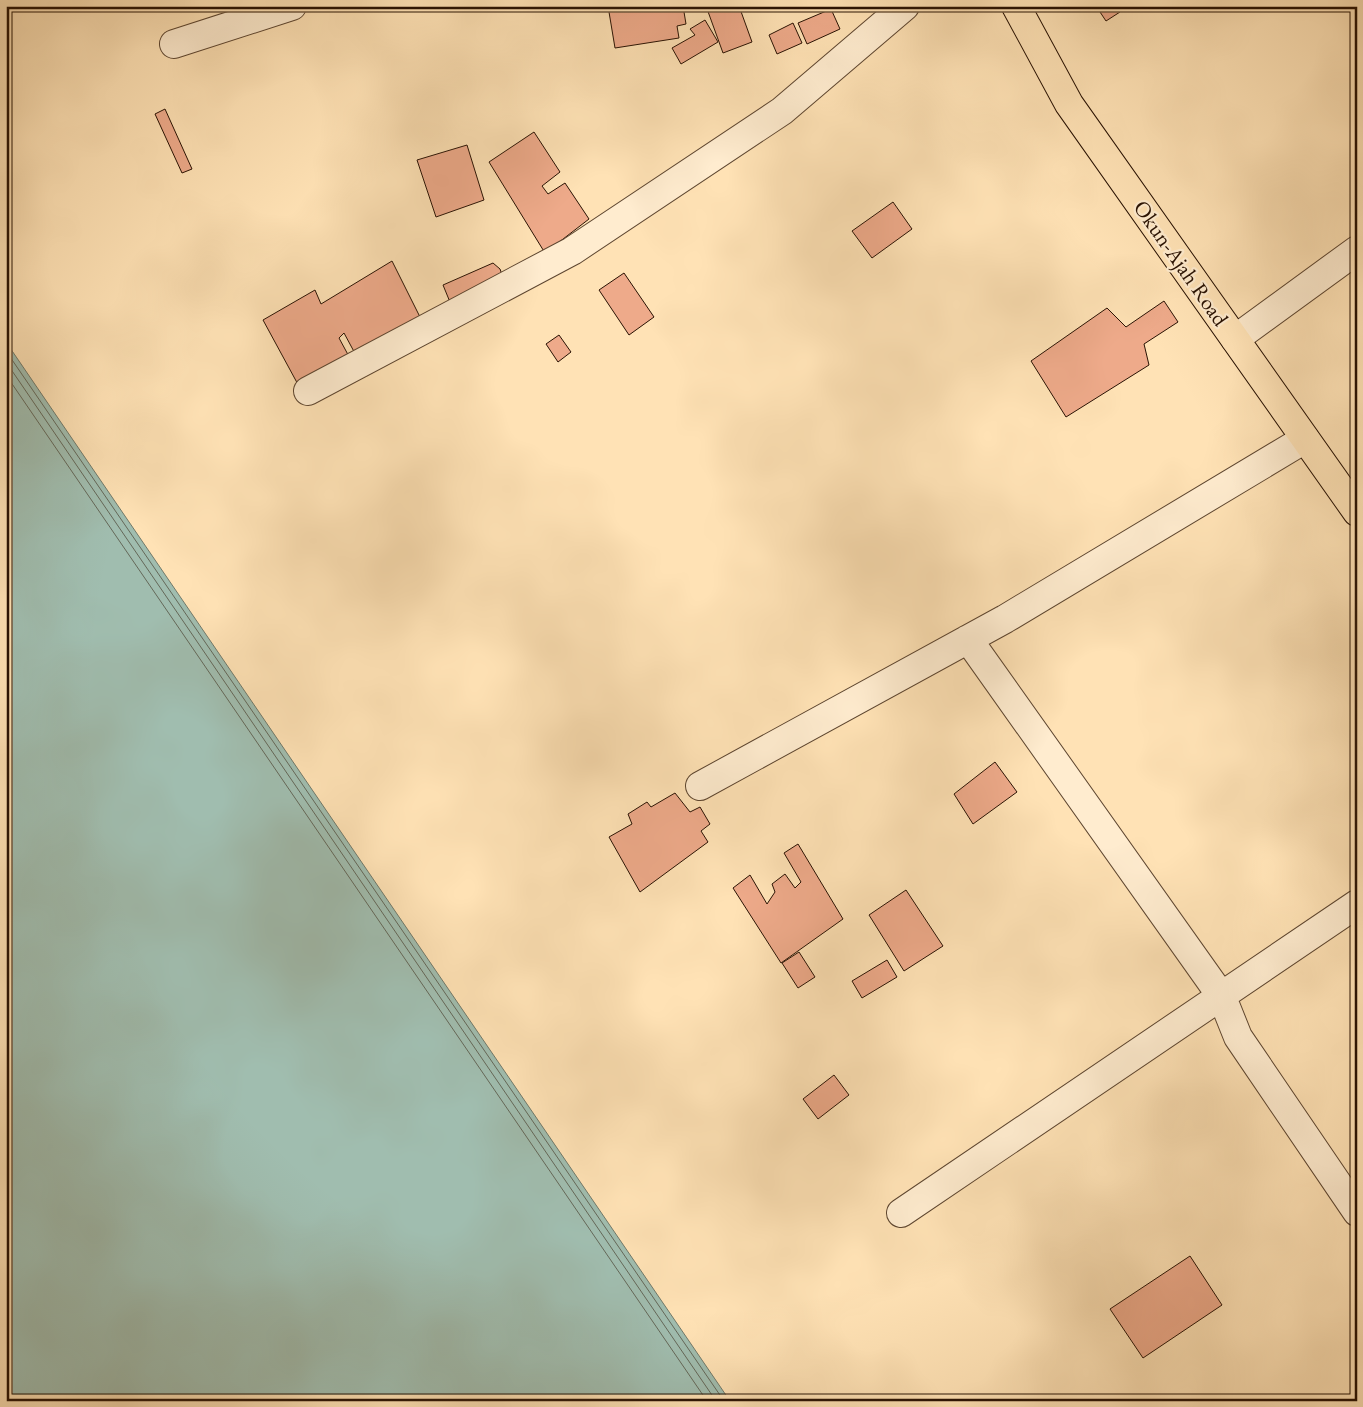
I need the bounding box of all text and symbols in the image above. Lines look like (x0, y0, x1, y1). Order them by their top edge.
street label: Okun-Ajah Road (1127, 194, 1236, 332)

